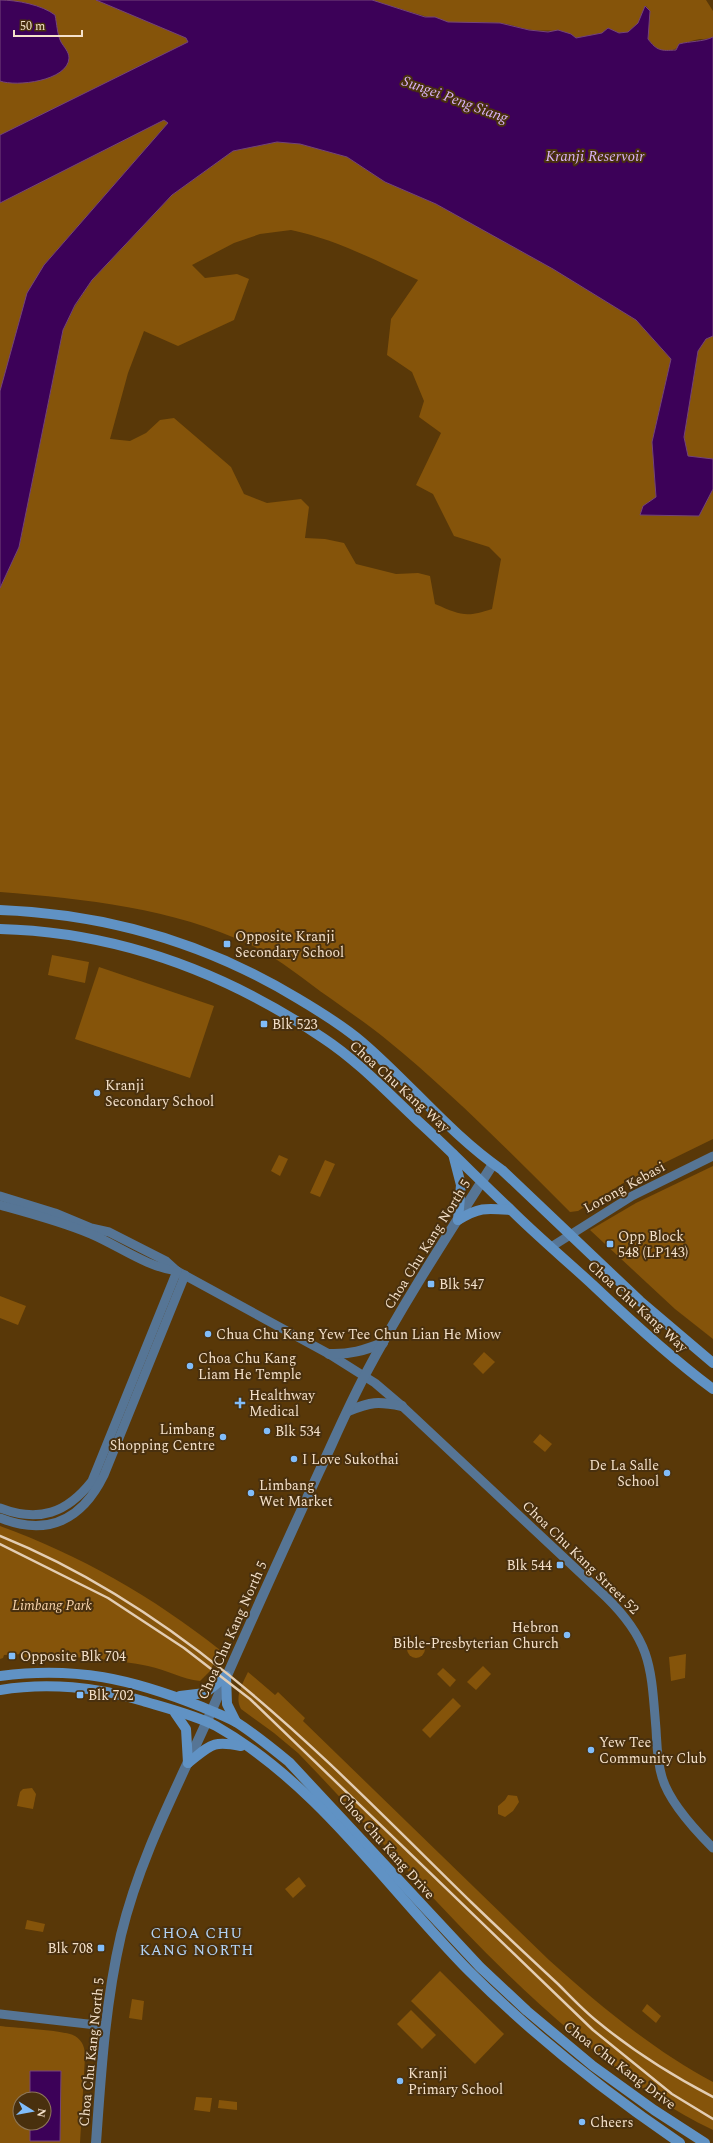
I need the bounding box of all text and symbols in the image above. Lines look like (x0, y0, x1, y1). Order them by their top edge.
scale bar (14, 12, 82, 38)
text: 50 m (20, 17, 45, 36)
water label: Sungei Peng Siang (399, 70, 512, 130)
water label: Kranji Reservoir (545, 145, 645, 168)
place label: Opposite Kranji Secondary School (235, 926, 344, 963)
marker: Opposite Kranji Secondary School (222, 939, 232, 949)
place label: Blk 523 (272, 1014, 318, 1035)
marker: Blk 523 (259, 1019, 269, 1029)
street label: Choa Chu Kang Way (345, 1035, 455, 1138)
place label: Kranji Secondary School (105, 1075, 214, 1112)
marker: Kranji Secondary School (92, 1088, 102, 1098)
street label: Lorong Kebasi (580, 1156, 669, 1219)
street label: Choa Chu Kang North 5 (379, 1175, 476, 1313)
place label: Opp Block 548 (LP143) (618, 1226, 688, 1263)
marker: Opp Block 548 (LP143) (605, 1239, 615, 1249)
street label: Choa Chu Kang Way (583, 1255, 693, 1358)
place label: Blk 547 (439, 1274, 485, 1295)
marker: Blk 547 (426, 1279, 436, 1289)
place label: Chua Chu Kang Yew Tee Chun Lian He Miow (216, 1324, 501, 1345)
marker: Chua Chu Kang Yew Tee Chun Lian He Miow (203, 1329, 213, 1339)
place label: Choa Chu Kang Liam He Temple (198, 1348, 302, 1385)
marker: Choa Chu Kang Liam He Temple (185, 1361, 195, 1371)
place label: Healthway Medical (249, 1385, 316, 1422)
marker: Healthway Medical (234, 1397, 246, 1409)
place label: Limbang Shopping Centre (110, 1419, 215, 1456)
place label: Blk 534 (275, 1421, 321, 1442)
marker: Blk 534 (262, 1426, 272, 1436)
marker: Limbang Shopping Centre (218, 1432, 228, 1442)
place label: I Love Sukothai (302, 1449, 399, 1470)
marker: I Love Sukothai (289, 1454, 299, 1464)
place label: De La Salle School (589, 1455, 659, 1492)
marker: De La Salle School (662, 1468, 672, 1478)
place label: Limbang Wet Market (259, 1475, 333, 1512)
marker: Limbang Wet Market (246, 1488, 256, 1498)
street label: Choa Chu Kang Street 52 (517, 1496, 644, 1619)
place label: Blk 544 (507, 1555, 552, 1576)
street label: Choa Chu Kang North 5 (192, 1558, 272, 1703)
marker: Blk 544 (555, 1560, 565, 1570)
park label: Limbang Park (12, 1595, 93, 1616)
place label: Hebron Bible-Presbyterian Church (393, 1617, 559, 1654)
marker: Hebron Bible-Presbyterian Church (562, 1630, 572, 1640)
place label: Opposite Blk 704 (20, 1646, 126, 1667)
marker: Opposite Blk 704 (7, 1651, 17, 1661)
place label: Blk 702 (88, 1685, 134, 1706)
marker: Blk 702 (75, 1690, 85, 1700)
place label: Yew Tee Community Club (599, 1732, 706, 1769)
marker: Yew Tee Community Club (586, 1745, 596, 1755)
street label: Choa Chu Kang Drive (333, 1789, 440, 1904)
district label: CHOA CHU KANG NORTH (140, 1922, 254, 1962)
place label: Blk 708 (48, 1938, 93, 1959)
marker: Blk 708 (96, 1943, 106, 1953)
street label: Choa Chu Kang North 5 (73, 1977, 110, 2128)
street label: Choa Chu Kang Drive (559, 2016, 681, 2115)
place label: Kranji Primary School (408, 2063, 503, 2100)
marker: Kranji Primary School (395, 2076, 405, 2086)
north arrow (12, 2091, 52, 2131)
text: N (32, 2107, 51, 2119)
place label: Cheers (590, 2112, 633, 2133)
marker: Cheers (577, 2117, 587, 2127)

